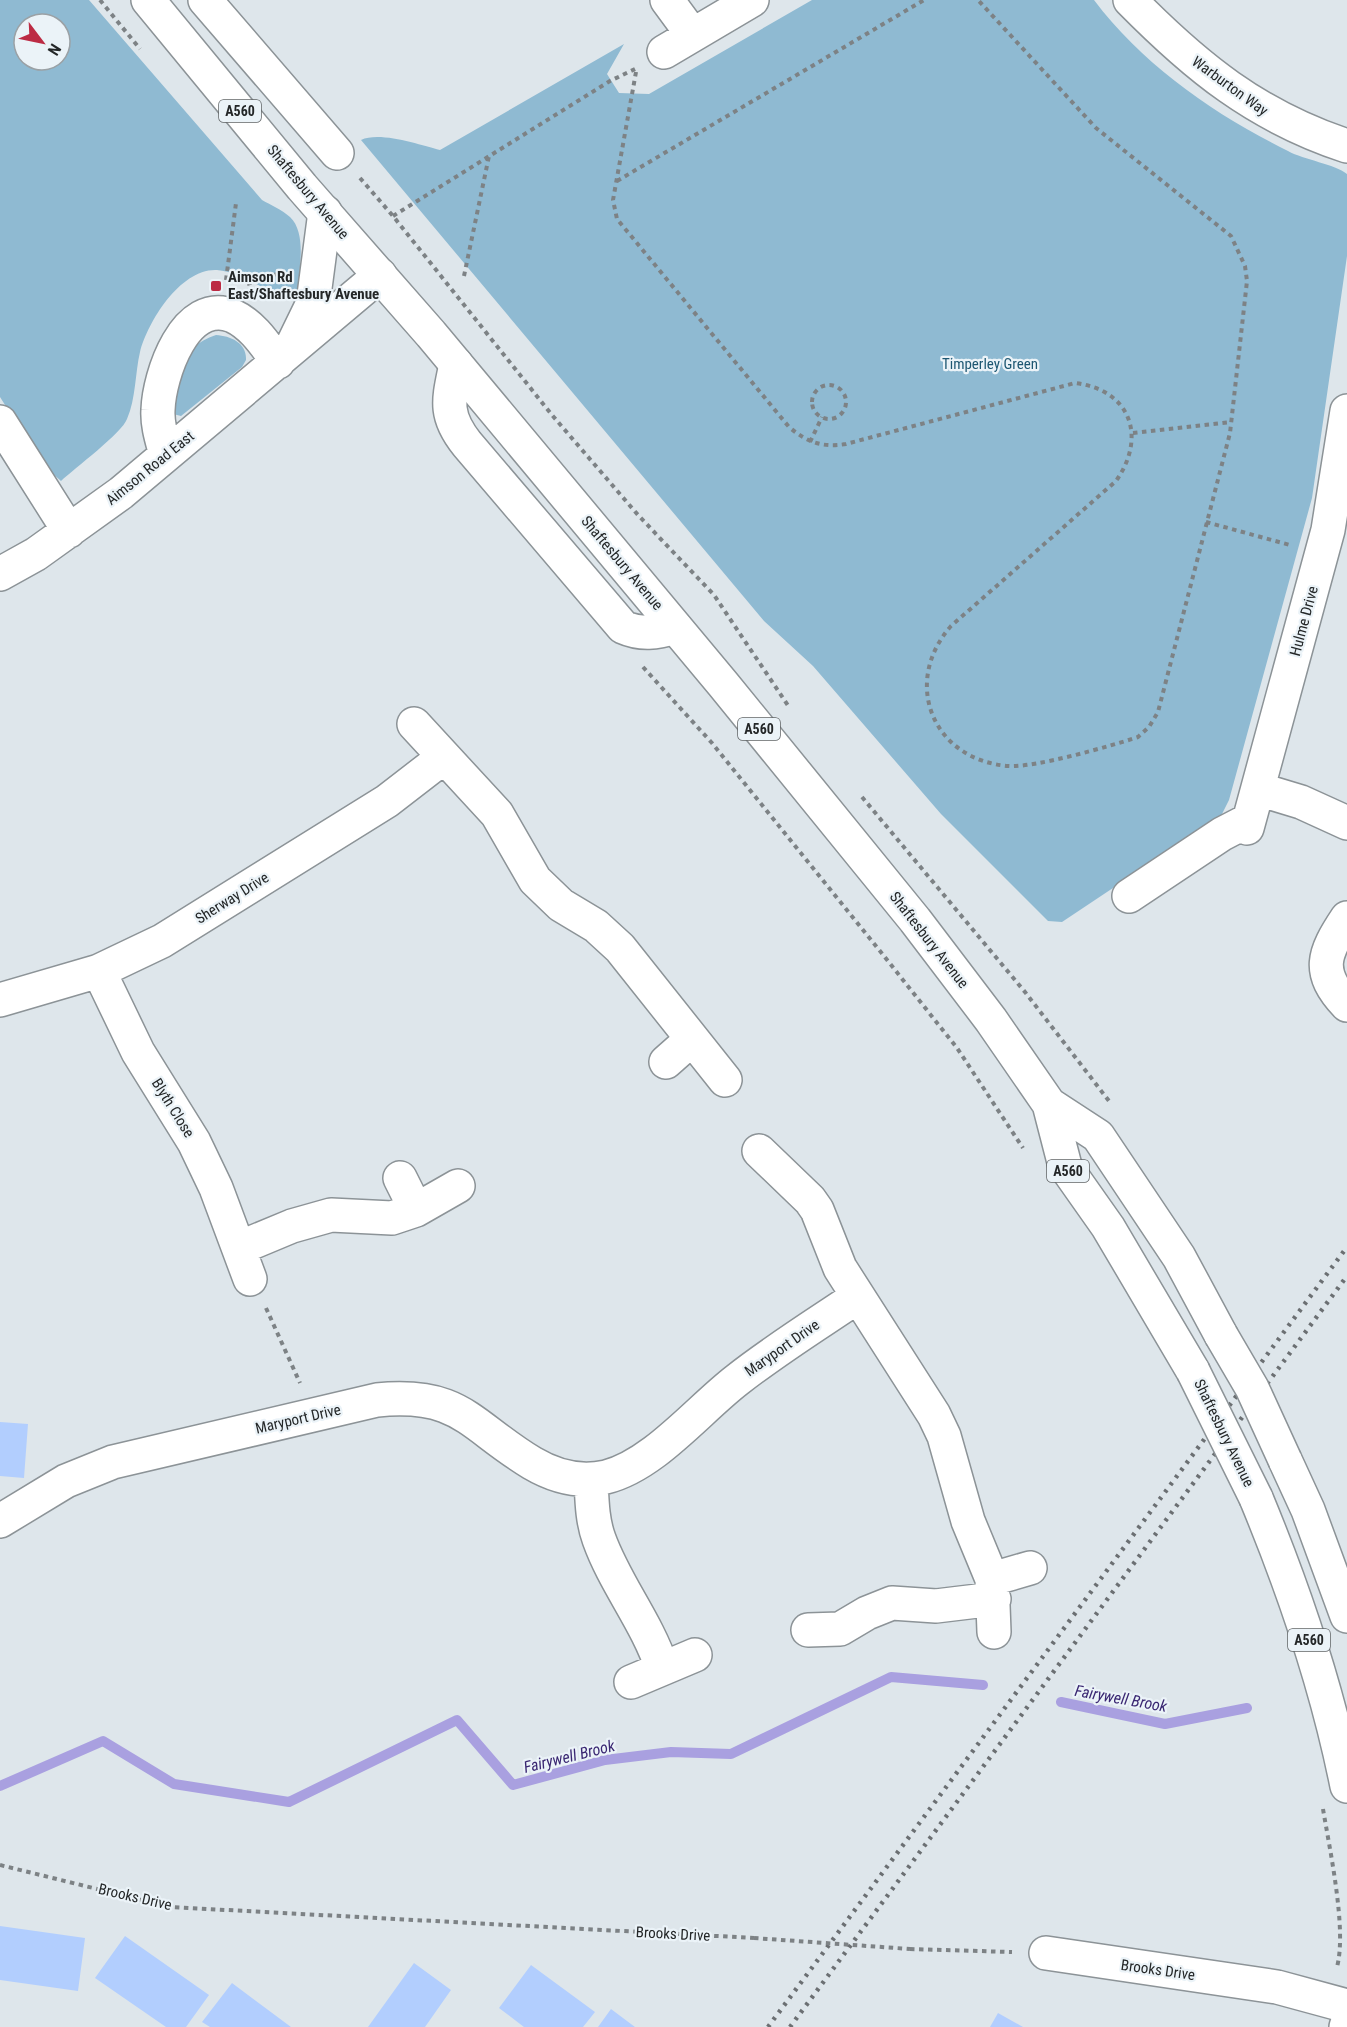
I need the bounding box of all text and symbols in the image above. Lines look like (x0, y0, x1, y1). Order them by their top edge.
north arrow (12, 12, 72, 72)
text: N (44, 40, 65, 59)
street label: Warburton Way (1188, 52, 1272, 120)
road number: A560 (219, 100, 261, 122)
street label: Shaftesbury Avenue (263, 141, 353, 243)
place label: Aimson Rd East/Shaftesbury Avenue (228, 268, 379, 303)
marker: Aimson Rd East/Shaftesbury Avenue (209, 279, 223, 293)
park label: Timperley Green (942, 355, 1038, 373)
street label: Aimson Road East (102, 427, 198, 509)
street label: Shaftesbury Avenue (577, 512, 667, 614)
street label: Hulme Drive (1286, 584, 1322, 658)
road number: A560 (738, 718, 780, 740)
street label: Sherway Drive (192, 868, 272, 928)
street label: Shaftesbury Avenue (886, 888, 972, 992)
street label: Blyth Close (148, 1075, 198, 1141)
road number: A560 (1047, 1160, 1089, 1182)
street label: Maryport Drive (741, 1316, 823, 1380)
street label: Shaftesbury Avenue (1190, 1376, 1258, 1490)
street label: Maryport Drive (254, 1400, 342, 1438)
road number: A560 (1288, 1629, 1330, 1651)
water label: Fairywell Brook (1073, 1681, 1169, 1716)
water label: Fairywell Brook (522, 1736, 618, 1777)
street label: Brooks Drive (97, 1880, 173, 1914)
street label: Brooks Drive (635, 1923, 711, 1945)
street label: Brooks Drive (1120, 1956, 1196, 1984)

